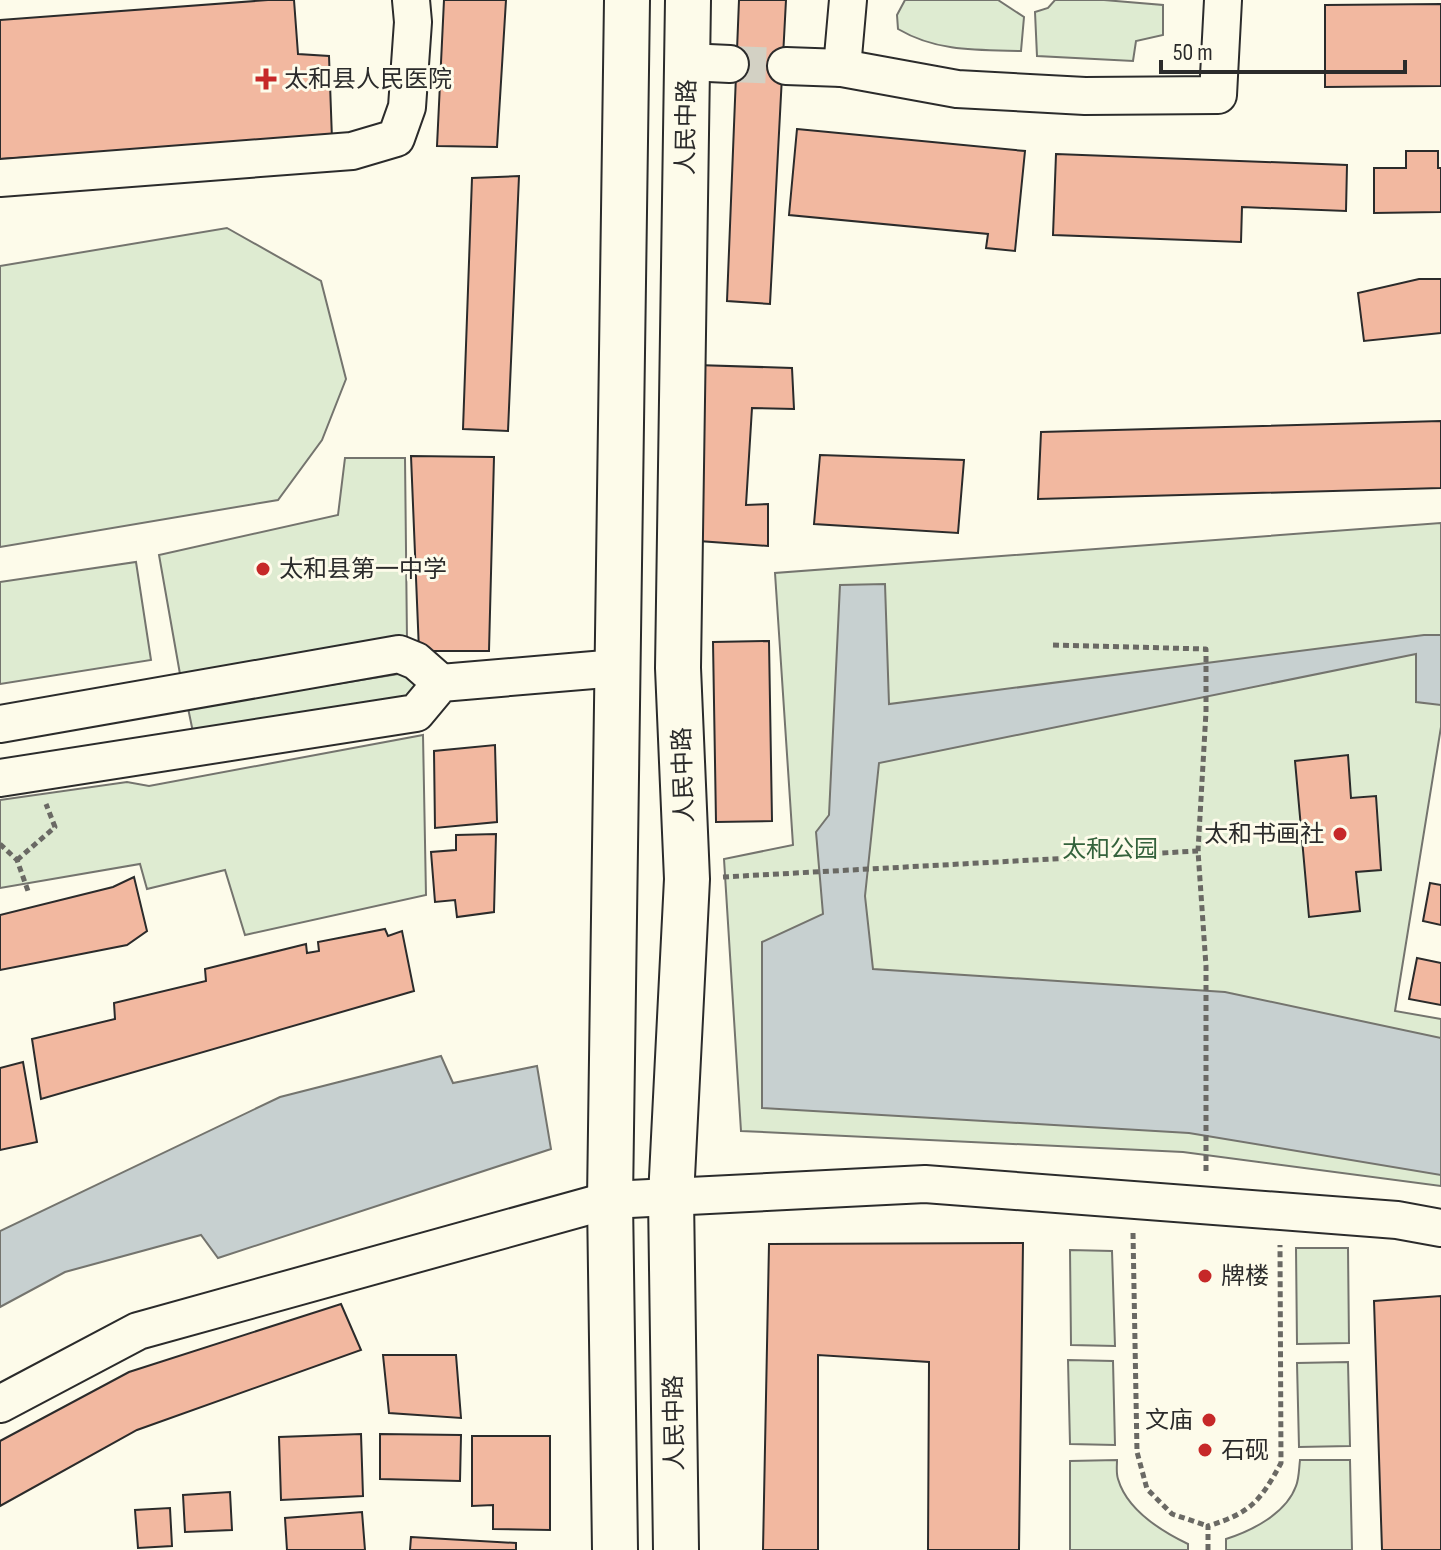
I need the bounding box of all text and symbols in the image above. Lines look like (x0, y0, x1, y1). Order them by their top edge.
scale bar (1161, 24, 1405, 74)
text: 50 m (1173, 38, 1213, 67)
place label: 太和县人民医院 (284, 65, 452, 94)
marker: 太和县人民医院 (255, 68, 277, 90)
street label: 人民中路 (671, 79, 702, 175)
place label: 太和县第一中学 (279, 555, 447, 584)
marker: 太和县第一中学 (254, 560, 272, 578)
street label: 人民中路 (667, 727, 700, 823)
place label: 太和书画社 (1204, 820, 1324, 849)
marker: 太和书画社 (1331, 825, 1349, 843)
park label: 太和公园 (1062, 835, 1158, 864)
place label: 牌楼 (1221, 1262, 1269, 1291)
marker: 牌楼 (1196, 1267, 1214, 1285)
street label: 人民中路 (659, 1375, 690, 1471)
place label: 文庙 (1145, 1406, 1193, 1435)
marker: 文庙 (1200, 1411, 1218, 1429)
place label: 石砚 (1221, 1436, 1269, 1465)
marker: 石砚 (1196, 1441, 1214, 1459)

